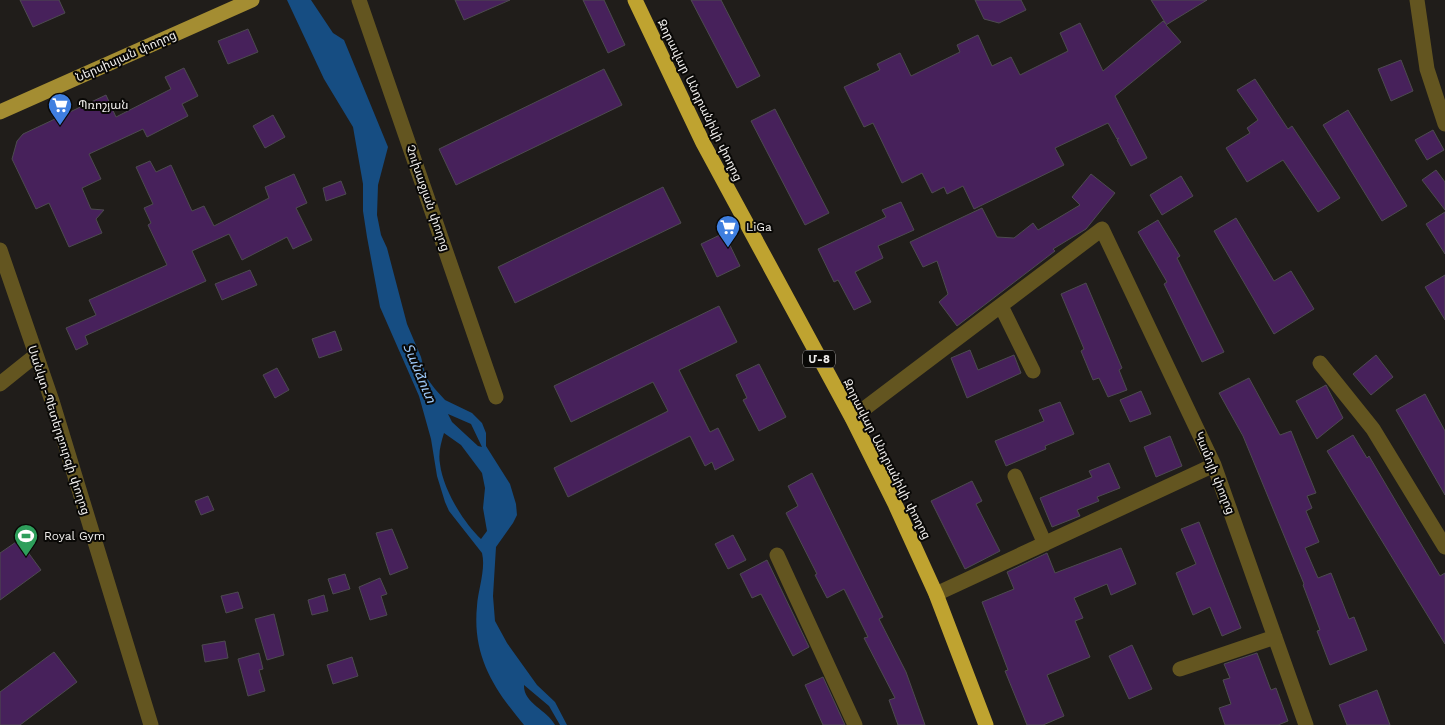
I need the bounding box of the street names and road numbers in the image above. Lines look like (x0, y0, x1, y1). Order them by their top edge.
street label: Զորավար Անդրանիկի փողոց (655, 17, 745, 183)
street label: Ներսիսյան փողոց (74, 28, 178, 84)
street label: Չուխաջյան փողոց (403, 143, 453, 253)
street label: Սանկտ-Պետերբուրգի փողոց (25, 344, 93, 516)
road number: Մ-8 (803, 350, 835, 368)
street label: Զորավար Անդրանիկի փողոց (840, 376, 934, 542)
street label: Կամոյի փողոց (1192, 430, 1238, 516)

